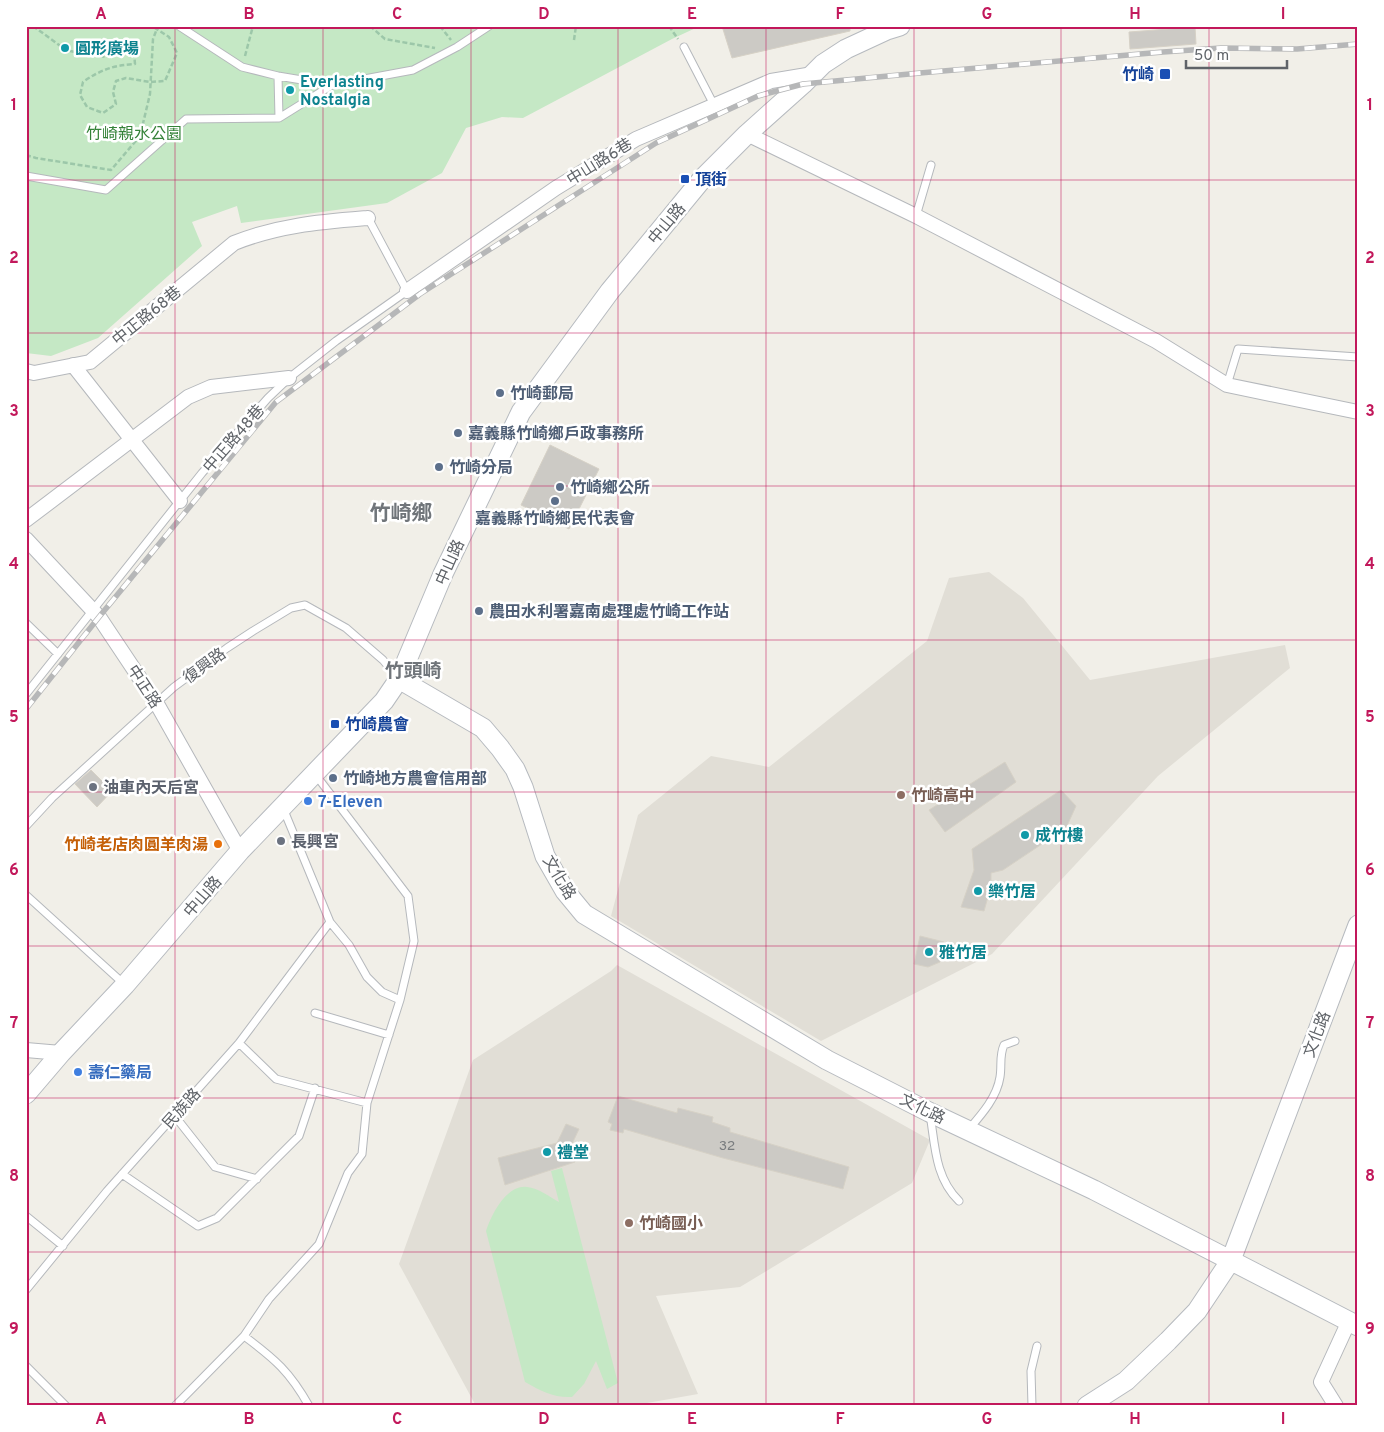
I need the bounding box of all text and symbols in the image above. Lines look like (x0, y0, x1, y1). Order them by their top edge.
text: A (95, 5, 107, 25)
text: B (243, 5, 255, 25)
text: C (392, 5, 402, 25)
text: D (538, 5, 550, 25)
text: E (687, 5, 697, 25)
text: F (835, 5, 845, 25)
text: G (982, 5, 992, 25)
text: H (1129, 5, 1141, 25)
text: I (1281, 5, 1285, 25)
scale bar (1186, 38, 1288, 70)
place label: 圓形廣場 (75, 40, 139, 60)
marker: 圓形廣場 (59, 42, 71, 54)
text: 50 m (1194, 47, 1229, 66)
place label: 竹崎 (1122, 66, 1154, 86)
marker: 竹崎 (1158, 67, 1172, 81)
place label: Everlasting Nostalgia (300, 73, 384, 111)
marker: Everlasting Nostalgia (284, 84, 296, 96)
text: 1 (11, 96, 17, 116)
text: 1 (1367, 96, 1373, 116)
park label: 竹崎親水公園 (86, 125, 182, 145)
street label: 中山路6巷 (564, 135, 637, 191)
place label: 頂街 (695, 171, 727, 191)
marker: 頂街 (679, 173, 691, 185)
street label: 中山路 (644, 199, 691, 249)
text: 2 (9, 249, 19, 269)
text: 2 (1365, 249, 1375, 269)
street label: 中正路68巷 (109, 283, 186, 351)
place label: 竹崎郵局 (510, 385, 574, 405)
marker: 竹崎郵局 (494, 387, 506, 399)
street label: 中正路48巷 (200, 401, 270, 477)
text: 3 (9, 402, 19, 422)
text: 3 (1365, 402, 1375, 422)
place label: 嘉義縣竹崎鄉戶政事務所 (468, 425, 644, 445)
marker: 嘉義縣竹崎鄉戶政事務所 (452, 427, 464, 439)
place label: 竹崎分局 (449, 459, 513, 479)
marker: 竹崎分局 (433, 461, 445, 473)
place label: 竹崎鄉公所 (570, 479, 650, 499)
marker: 竹崎鄉公所 (554, 481, 566, 493)
marker: 嘉義縣竹崎鄉民代表會 (549, 495, 561, 507)
district label: 竹崎鄉 (370, 501, 433, 528)
place label: 嘉義縣竹崎鄉民代表會 (475, 509, 635, 530)
street label: 中山路 (432, 537, 470, 589)
text: 4 (9, 555, 19, 575)
text: 4 (1365, 555, 1375, 575)
place label: 農田水利署嘉南處理處竹崎工作站 (489, 603, 729, 623)
marker: 農田水利署嘉南處理處竹崎工作站 (473, 605, 485, 617)
street label: 復興路 (180, 644, 230, 689)
district label: 竹頭崎 (384, 660, 442, 684)
street label: 中正路 (122, 662, 165, 713)
text: 5 (9, 708, 19, 728)
text: 5 (1365, 708, 1375, 728)
place label: 竹崎農會 (345, 716, 409, 736)
marker: 竹崎農會 (329, 718, 341, 730)
place label: 竹崎地方農會信用部 (343, 770, 487, 790)
marker: 竹崎地方農會信用部 (327, 772, 339, 784)
place label: 油車內天后宮 (103, 779, 199, 799)
marker: 油車內天后宮 (87, 781, 99, 793)
place label: 竹崎高中 (911, 787, 975, 807)
marker: 竹崎高中 (895, 789, 907, 801)
place label: 7-Eleven (318, 793, 383, 813)
marker: 7-Eleven (302, 795, 314, 807)
place label: 成竹樓 (1035, 826, 1083, 847)
marker: 成竹樓 (1019, 829, 1031, 841)
place label: 長興宮 (291, 833, 339, 853)
marker: 長興宮 (275, 835, 287, 847)
place label: 竹崎老店肉圓羊肉湯 (64, 836, 208, 856)
marker: 竹崎老店肉圓羊肉湯 (212, 838, 224, 850)
street label: 文化路 (537, 852, 579, 904)
text: 6 (9, 861, 19, 881)
text: 6 (1365, 861, 1375, 881)
street label: 中山路 (180, 873, 227, 922)
place label: 樂竹居 (988, 883, 1036, 903)
marker: 樂竹居 (972, 885, 984, 897)
place label: 雅竹居 (939, 944, 987, 964)
marker: 雅竹居 (923, 946, 935, 958)
street label: 文化路 (1300, 1009, 1336, 1061)
text: 7 (10, 1014, 18, 1034)
text: 7 (1366, 1014, 1374, 1034)
place label: 壽仁藥局 (88, 1064, 152, 1084)
marker: 壽仁藥局 (72, 1066, 84, 1078)
street label: 民族路 (159, 1085, 206, 1134)
street label: 文化路 (896, 1090, 948, 1129)
house number: 32 (719, 1138, 735, 1155)
place label: 禮堂 (557, 1144, 589, 1164)
marker: 禮堂 (541, 1146, 553, 1158)
text: 8 (9, 1167, 19, 1187)
text: 8 (1365, 1167, 1375, 1187)
place label: 竹崎國小 (639, 1215, 703, 1235)
marker: 竹崎國小 (623, 1217, 635, 1229)
text: 9 (9, 1320, 19, 1340)
text: 9 (1365, 1320, 1375, 1340)
text: A (95, 1410, 107, 1430)
text: B (243, 1410, 255, 1430)
text: C (392, 1410, 402, 1430)
text: D (538, 1410, 550, 1430)
text: E (687, 1410, 697, 1430)
text: F (835, 1410, 845, 1430)
text: G (982, 1410, 992, 1430)
text: H (1129, 1410, 1141, 1430)
text: I (1281, 1410, 1285, 1430)

